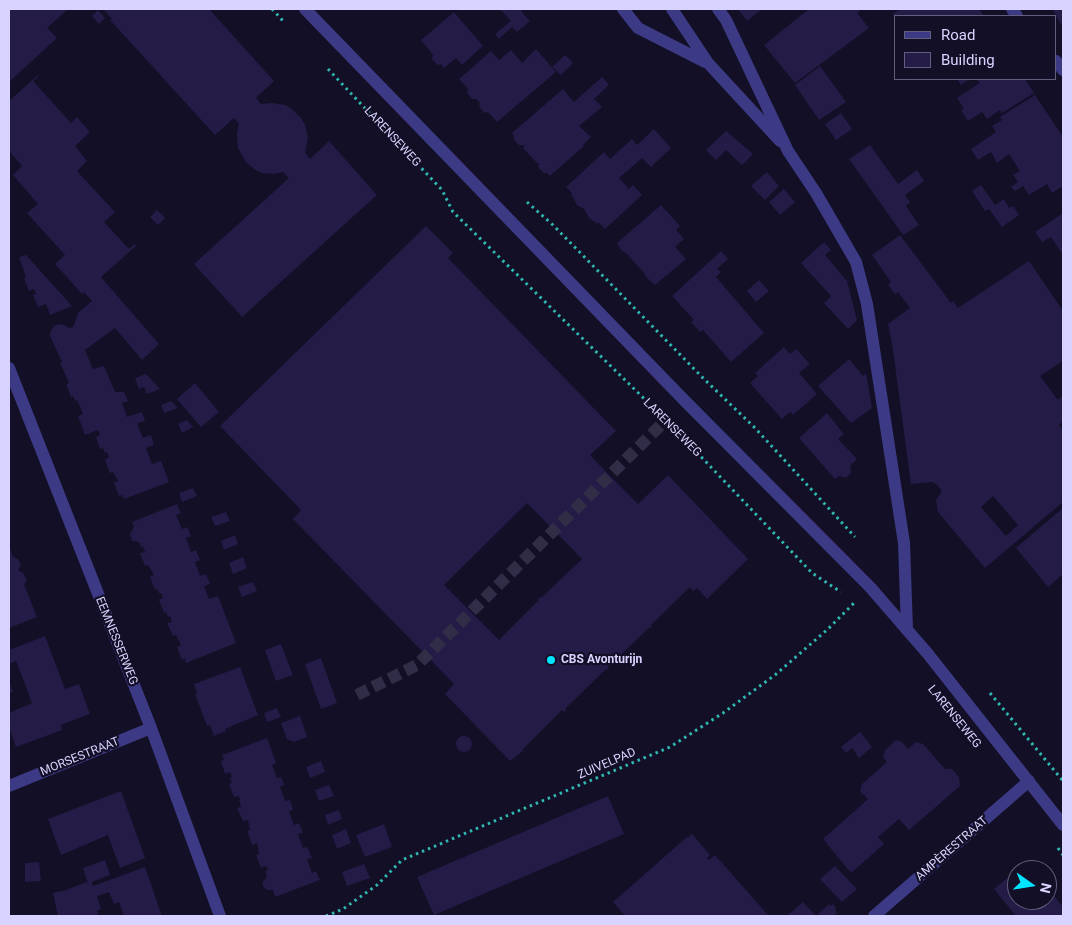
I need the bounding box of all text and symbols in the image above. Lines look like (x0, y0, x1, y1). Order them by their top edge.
legend (894, 15, 1057, 80)
text: Road (941, 26, 975, 44)
text: Building (941, 51, 995, 69)
street label: LARENSEWEG (361, 104, 423, 170)
street label: LARENSEWEG (640, 396, 704, 460)
street label: EEMNESSERWEG (92, 595, 140, 687)
place label: CBS Avonturijn (561, 653, 642, 667)
marker: CBS Avonturijn (545, 654, 557, 666)
street label: LARENSEWEG (924, 683, 984, 751)
street label: MORSESTRAAT (38, 735, 122, 779)
street label: ZUIVELPAD (576, 745, 638, 783)
street label: AMPÈRESTRAAT (913, 814, 991, 884)
north arrow (1007, 860, 1057, 910)
text: N (1037, 882, 1055, 895)

